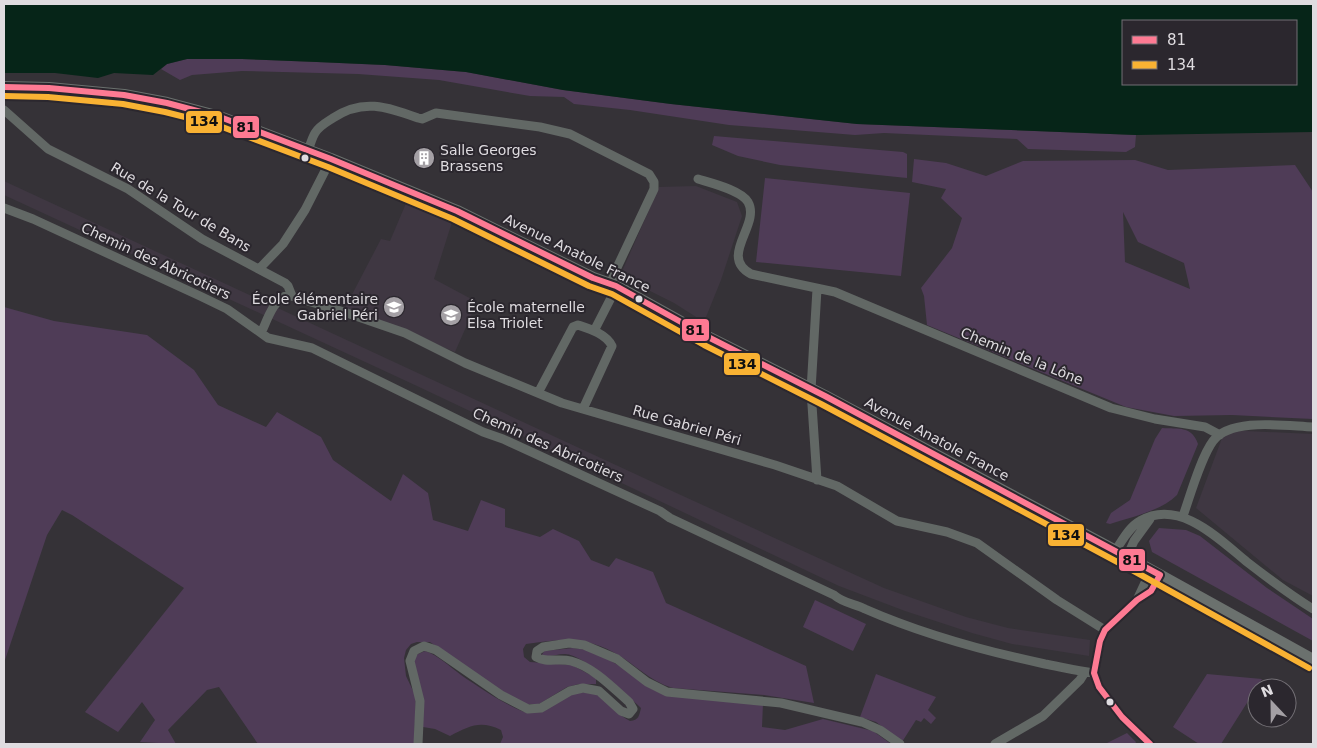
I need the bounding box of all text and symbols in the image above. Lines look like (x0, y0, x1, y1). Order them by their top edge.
legend (1122, 20, 1297, 85)
text: 81 (1167, 31, 1186, 49)
text: 134 (1167, 56, 1196, 74)
line badge: 134 (185, 110, 223, 134)
text: 134 (189, 113, 219, 129)
line badge: 81 (232, 115, 260, 139)
text: 81 (236, 119, 256, 135)
place label: Salle Georges Brassens (440, 142, 537, 174)
building icon: Salle Georges Brassens (412, 146, 436, 170)
unlabelled marker (300, 153, 310, 163)
street label: Rue de la Tour de Bans (108, 159, 254, 255)
street label: Avenue Anatole France (501, 211, 653, 295)
street label: Chemin des Abricotiers (79, 219, 233, 303)
place label: École élémentaire Gabriel Péri (252, 291, 378, 323)
unlabelled marker (634, 294, 644, 304)
school or university icon: École élémentaire Gabriel Péri (382, 295, 406, 319)
place label: École maternelle Elsa Triolet (467, 299, 585, 331)
school or university icon: École maternelle Elsa Triolet (439, 303, 463, 327)
line badge: 81 (681, 318, 710, 342)
text: 81 (685, 322, 705, 338)
street label: Chemin de la Lône (958, 324, 1086, 388)
line badge: 134 (723, 352, 761, 376)
text: 134 (727, 356, 757, 372)
street label: Avenue Anatole France (862, 394, 1012, 484)
street label: Rue Gabriel Péri (631, 402, 743, 448)
street label: Chemin des Abricotiers (470, 405, 626, 485)
line badge: 134 (1047, 523, 1085, 547)
text: 134 (1051, 527, 1081, 543)
line badge: 81 (1118, 548, 1146, 572)
text: 81 (1122, 552, 1142, 568)
north arrow (1247, 678, 1297, 728)
text: N (1259, 681, 1276, 701)
unlabelled marker (1105, 697, 1115, 707)

